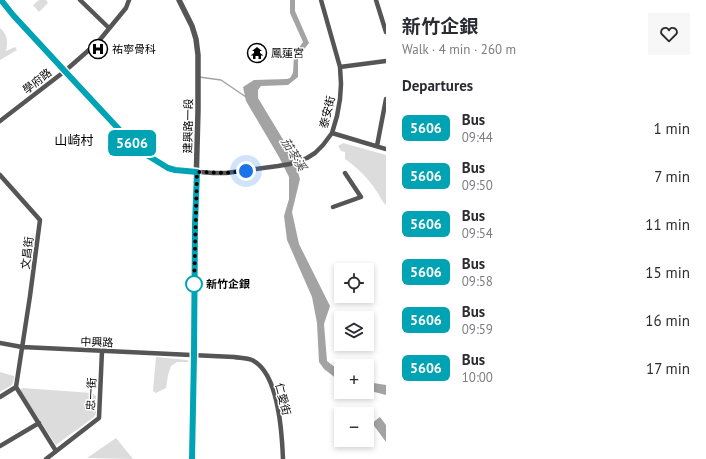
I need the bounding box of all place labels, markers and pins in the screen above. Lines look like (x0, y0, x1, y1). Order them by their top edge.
hospital icon: 祐寧骨科 (87, 38, 109, 60)
place label: 祐寧骨科 (112, 42, 156, 56)
temple icon: 鳳蓮宮 (246, 42, 268, 64)
place label: 鳳蓮宮 (271, 46, 304, 60)
marker: 新竹企銀 (185, 275, 203, 293)
place label: 新竹企銀 (206, 277, 250, 291)

